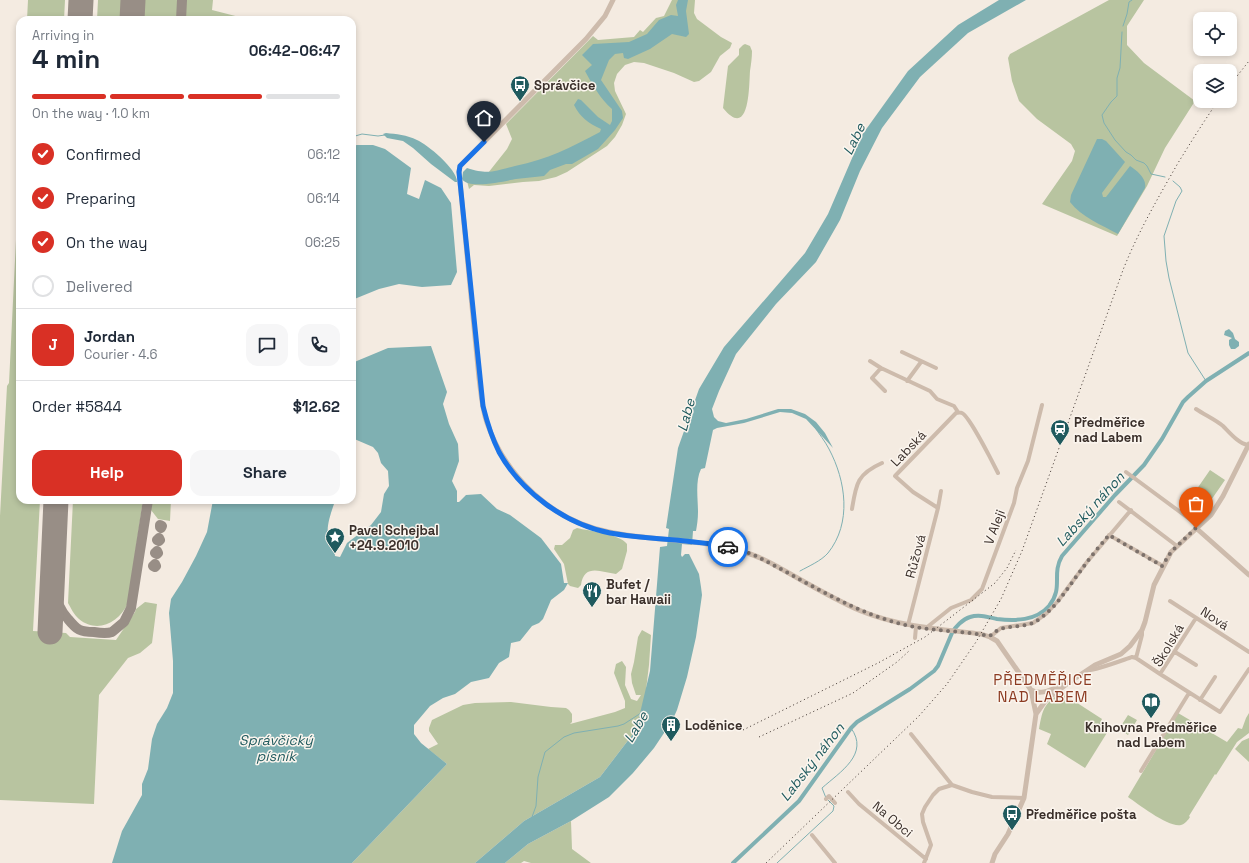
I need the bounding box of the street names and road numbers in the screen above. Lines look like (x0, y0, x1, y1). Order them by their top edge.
street label: Labská (887, 426, 930, 470)
street label: V Aleji (980, 507, 1009, 547)
street label: Růžová (901, 532, 930, 580)
street label: Nová (1197, 603, 1233, 634)
street label: Školská (1149, 620, 1188, 670)
street label: Na Obci (869, 798, 916, 841)

